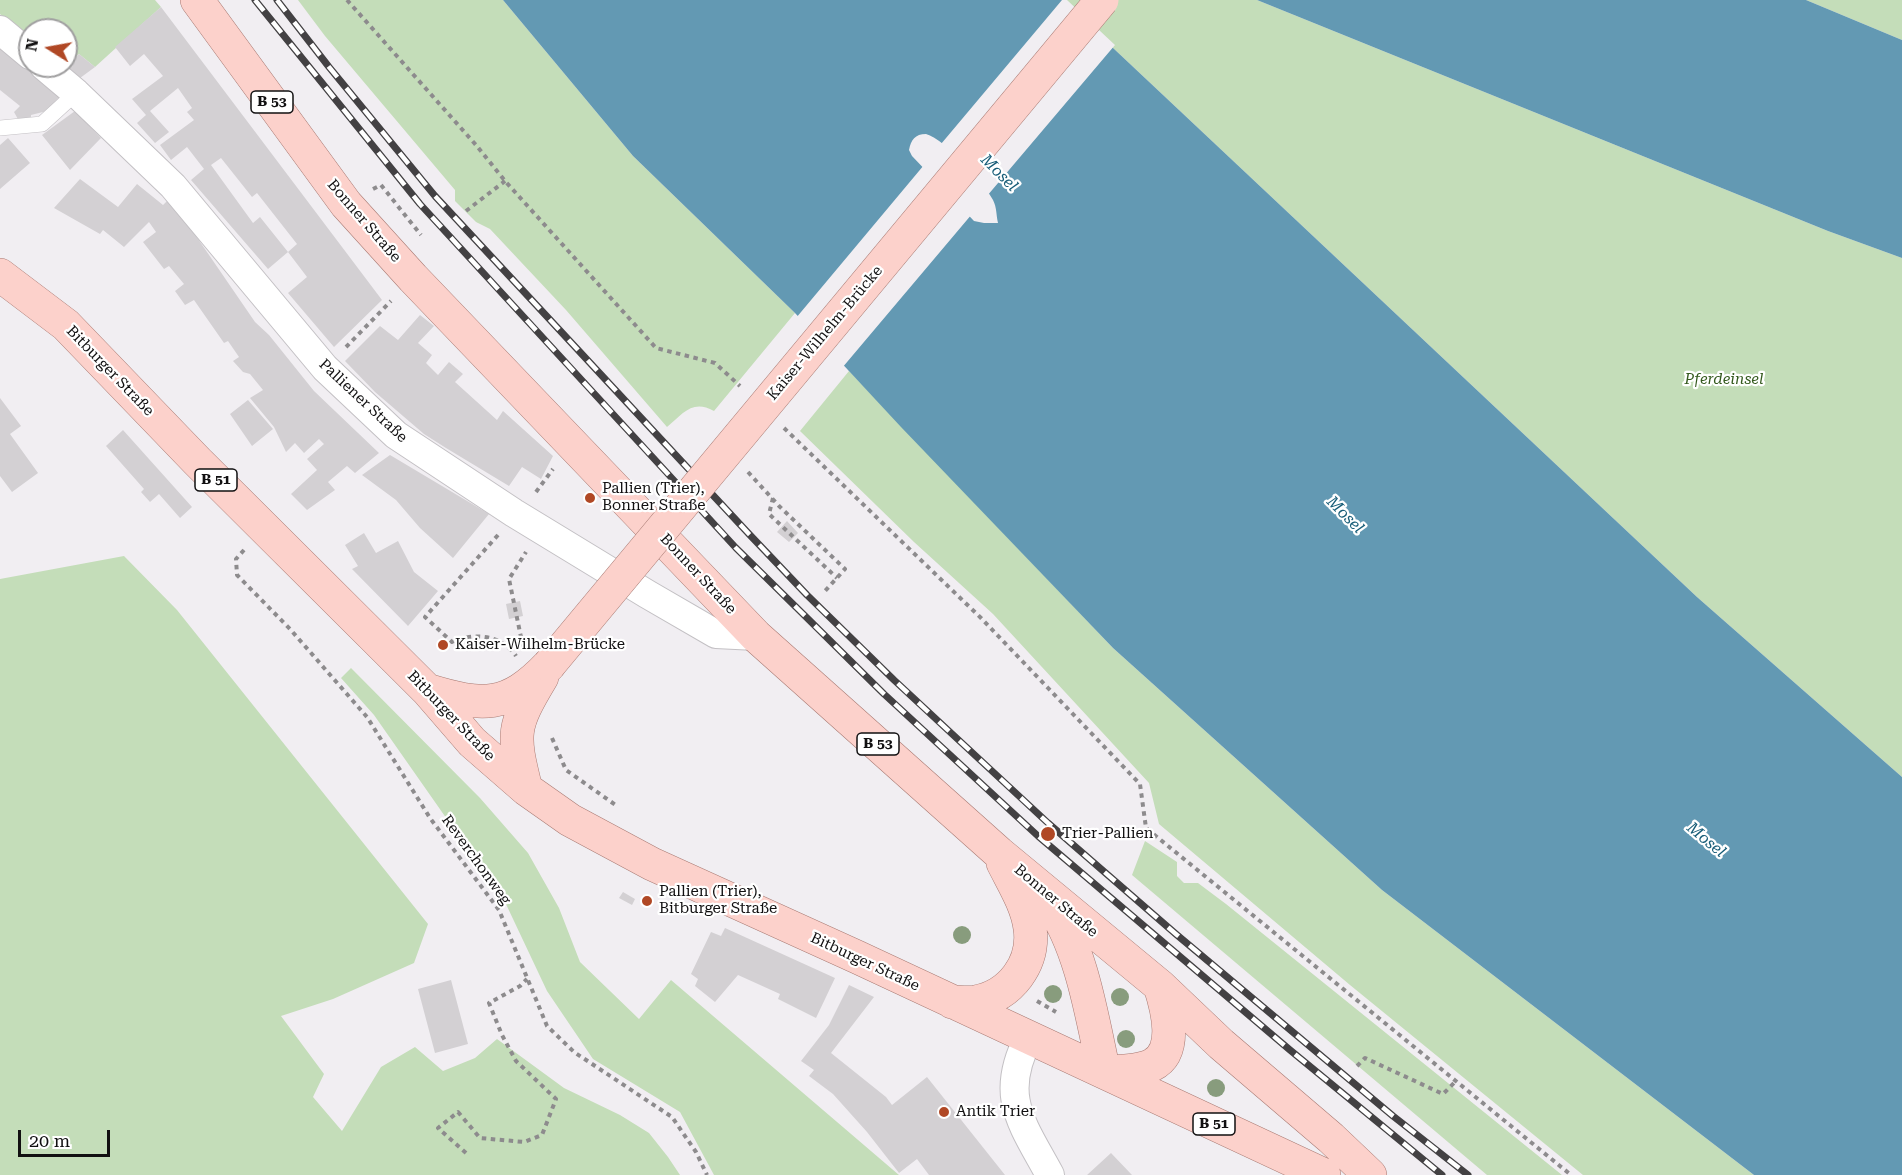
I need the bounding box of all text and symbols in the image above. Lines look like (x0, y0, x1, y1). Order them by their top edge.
north arrow (18, 18, 78, 78)
text: N (21, 37, 42, 53)
road number: B 53 (251, 91, 293, 113)
water label: Mosel (976, 150, 1022, 196)
street label: Bonner Straße (323, 176, 405, 266)
street label: Kaiser-Wilhelm-Brücke (763, 262, 887, 404)
street label: Bitburger Straße (62, 322, 158, 420)
street label: Palliener Straße (315, 355, 411, 447)
park label: Pferdeinsel (1685, 371, 1763, 389)
road number: B 51 (195, 469, 237, 491)
place label: Pallien (Trier), Bonner Straße (602, 480, 705, 515)
marker: Pallien (Trier), Bonner Straße (583, 491, 597, 505)
water label: Mosel (1322, 492, 1368, 538)
street label: Bonner Straße (656, 530, 740, 618)
place label: Kaiser-Wilhelm-Brücke (455, 636, 625, 654)
marker: Kaiser-Wilhelm-Brücke (436, 638, 450, 652)
street label: Bitburger Straße (403, 667, 499, 765)
road number: B 53 (857, 733, 899, 755)
street label: Reverchonweg (437, 812, 515, 908)
water label: Mosel (1683, 818, 1729, 862)
marker: Trier-Pallien (1039, 825, 1057, 843)
place label: Trier-Pallien (1062, 825, 1153, 843)
street label: Bonner Straße (1011, 861, 1101, 941)
place label: Pallien (Trier), Bitburger Straße (659, 883, 777, 918)
marker: Pallien (Trier), Bitburger Straße (640, 894, 654, 908)
street label: Bitburger Straße (808, 929, 922, 995)
place label: Antik Trier (956, 1103, 1035, 1121)
marker: Antik Trier (937, 1105, 951, 1119)
road number: B 51 (1193, 1113, 1235, 1135)
scale bar (21, 1118, 112, 1156)
text: 20 m (29, 1130, 70, 1151)

